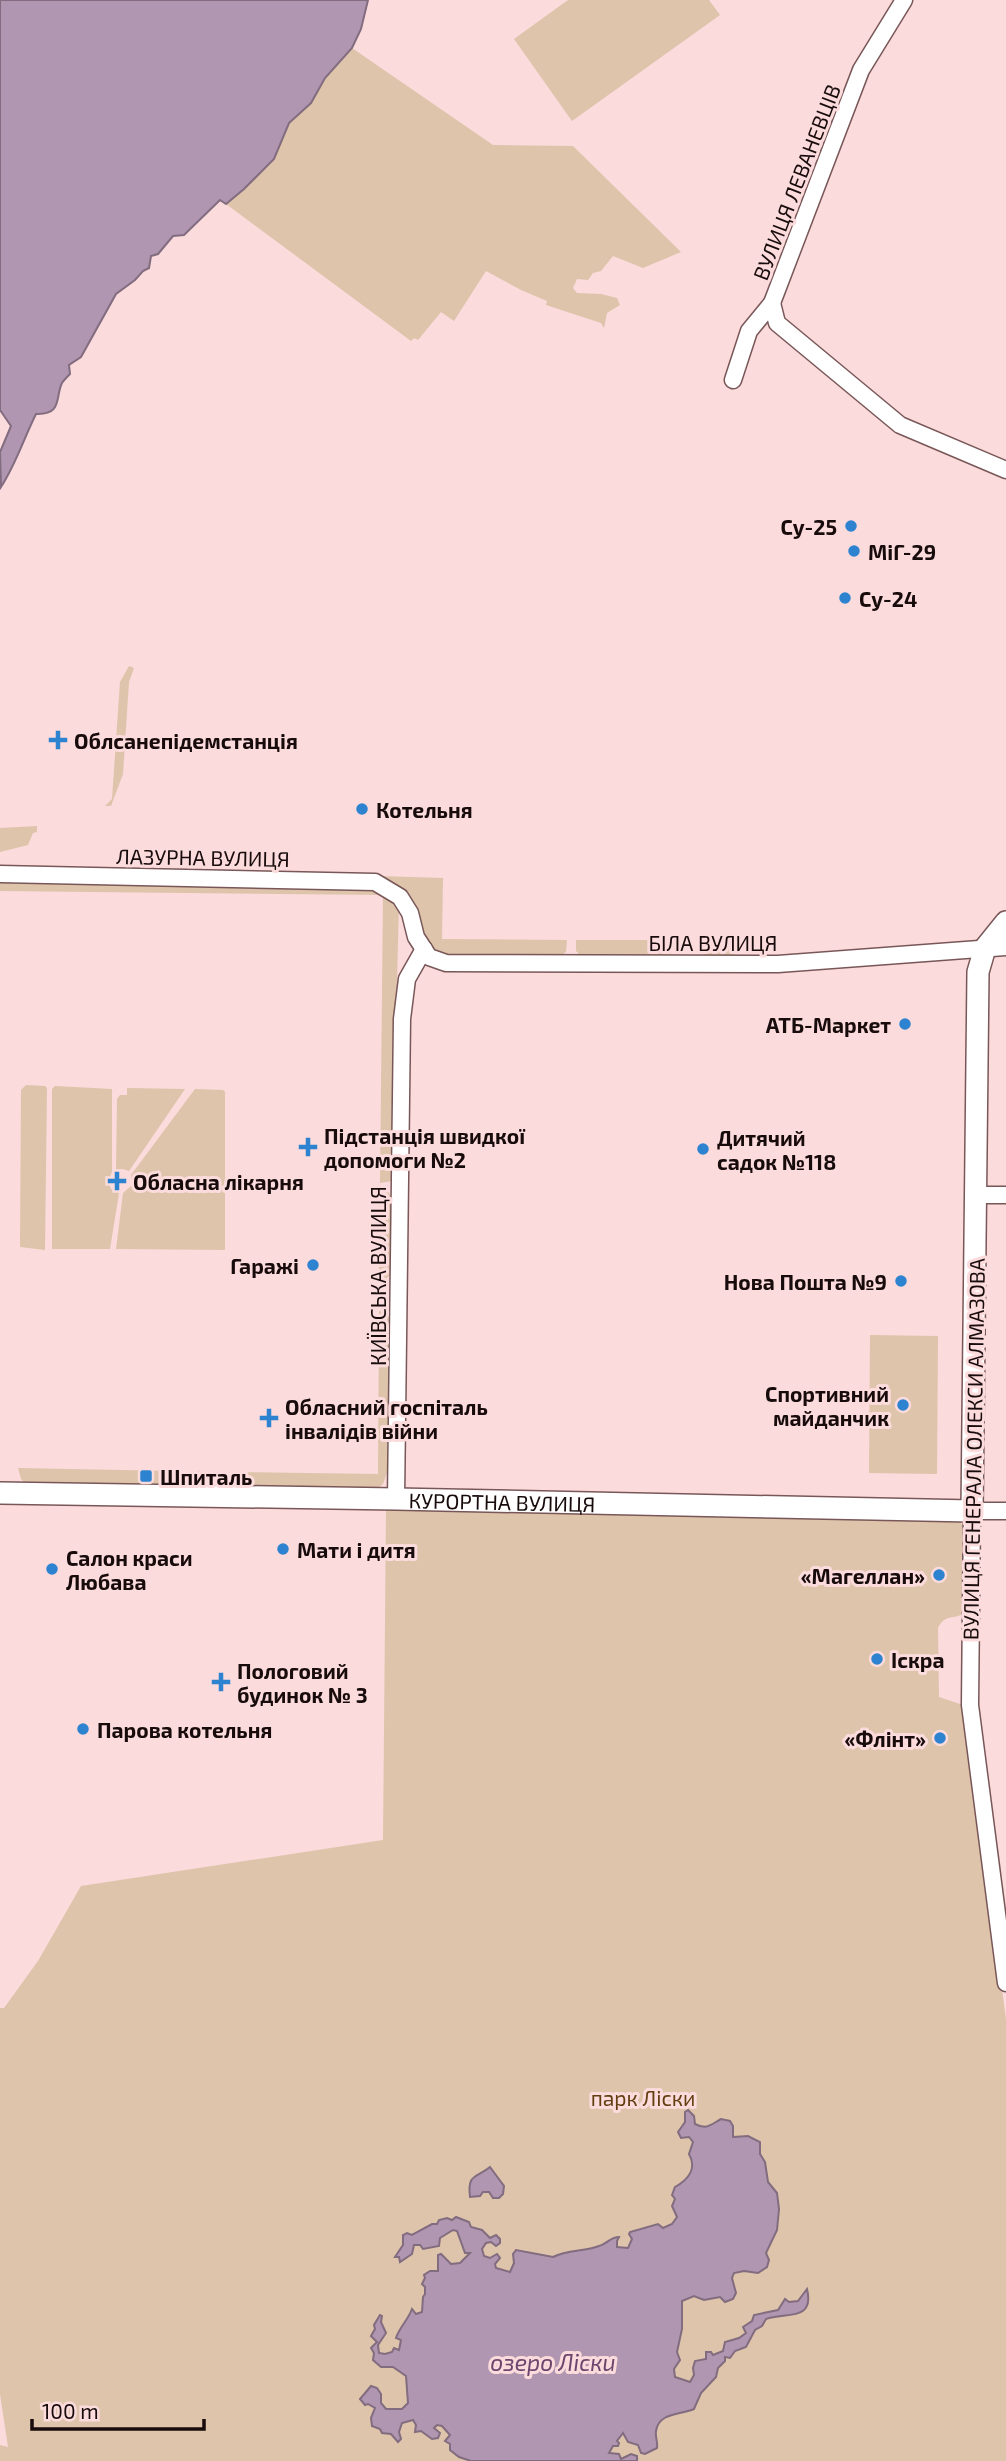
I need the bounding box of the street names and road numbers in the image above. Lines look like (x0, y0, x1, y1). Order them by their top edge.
street label: ВУЛИЦЯ ЛЕВАНЕВЦІВ (747, 81, 845, 283)
street label: ЛАЗУРНА ВУЛИЦЯ (116, 843, 290, 871)
street label: БІЛА ВУЛИЦЯ (649, 930, 777, 955)
street label: КИЇВСЬКА ВУЛИЦЯ (365, 1186, 390, 1366)
street label: ВУЛИЦЯ ГЕНЕРАЛА ОЛЕКСИ АЛМАЗОВА (957, 1258, 989, 1640)
street label: КУРОРТНА ВУЛИЦЯ (408, 1487, 596, 1516)

